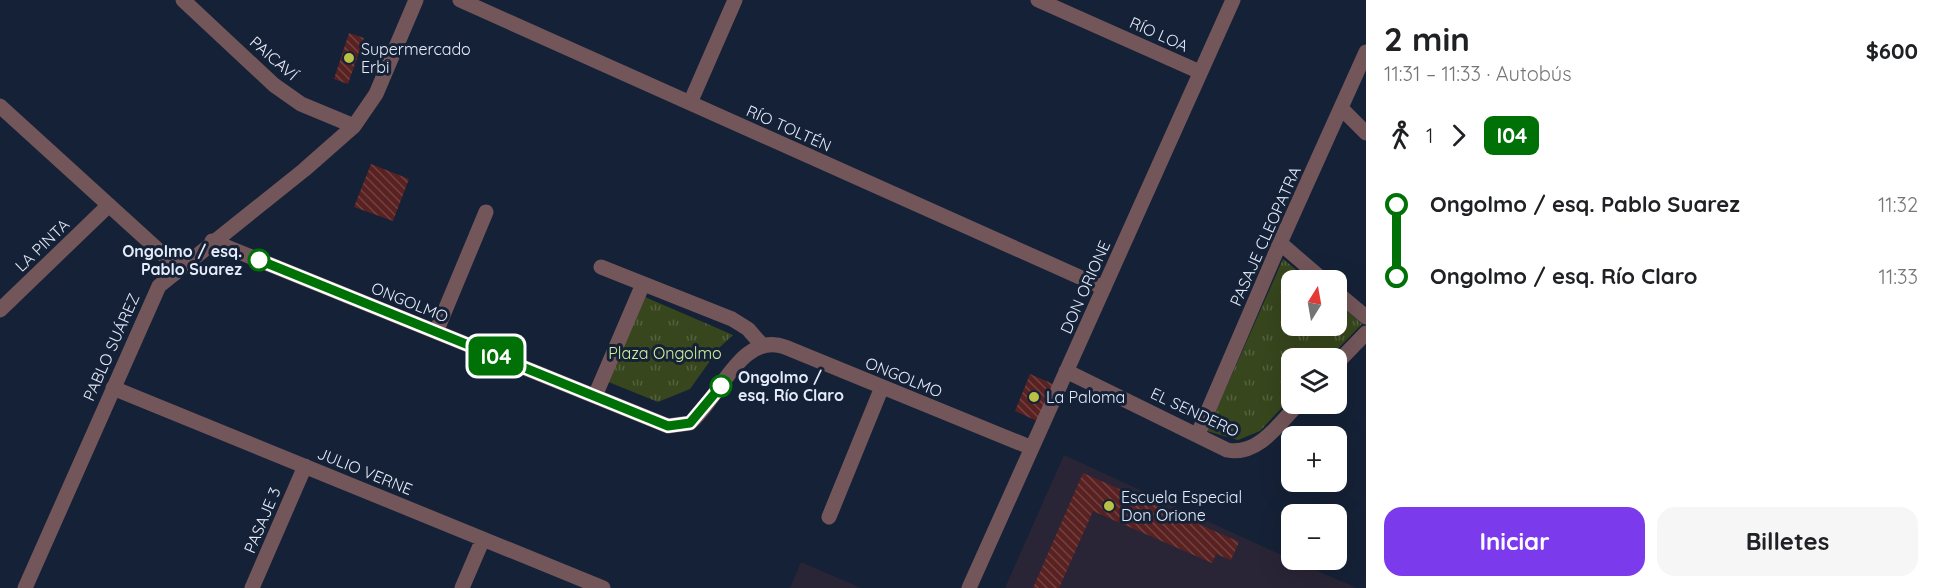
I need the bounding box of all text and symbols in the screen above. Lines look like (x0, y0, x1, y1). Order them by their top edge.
street label: RÍO LOA (1127, 12, 1191, 56)
text: 2 min (1384, 18, 1470, 59)
street label: PAICAVÍ (246, 32, 303, 85)
text: $600 (1866, 37, 1918, 65)
place label: Supermercado Erbi (361, 39, 471, 77)
marker: Supermercado Erbi (342, 51, 356, 65)
text: 11:31 – 11:33 · Autobús (1384, 61, 1572, 86)
street label: RÍO TOLTÉN (743, 100, 835, 156)
icon: walk (1384, 119, 1417, 152)
icon: forward (1442, 119, 1475, 152)
text: I04 (1496, 122, 1527, 148)
text: 1 (1426, 123, 1433, 148)
street label: PASAJE CLEOPATRA (1225, 163, 1305, 309)
text: Ongolmo / esq. Pablo Suarez (1430, 190, 1740, 218)
text: 11:32 (1878, 192, 1918, 217)
street label: LA PINTA (11, 214, 73, 276)
street label: DON ORIONE (1056, 237, 1114, 337)
place label: Ongolmo / esq. Pablo Suarez (122, 241, 242, 279)
marker: Ongolmo / esq. Pablo Suarez (248, 249, 270, 271)
text: Ongolmo / esq. Río Claro (1430, 262, 1697, 290)
text: 11:33 (1879, 264, 1918, 289)
north arrow (1281, 270, 1347, 336)
map controls (1281, 270, 1347, 570)
street label: ONGOLMO (369, 278, 451, 326)
street label: PABLO SUÁREZ (78, 290, 144, 404)
line badge: I04 (462, 336, 530, 376)
text: I04 (480, 343, 512, 369)
park label: Plaza Ongolmo (608, 343, 722, 363)
button: layers (1281, 348, 1347, 414)
street label: ONGOLMO (863, 353, 945, 401)
place label: Ongolmo / esq. Río Claro (738, 367, 844, 405)
marker: Ongolmo / esq. Río Claro (710, 375, 732, 397)
street label: EL SENDERO (1148, 383, 1242, 441)
place label: La Paloma (1046, 387, 1125, 407)
marker: La Paloma (1027, 390, 1041, 404)
button: + (1281, 426, 1347, 492)
street label: JULIO VERNE (314, 443, 416, 499)
street label: PASAJE 3 (239, 484, 285, 556)
place label: Escuela Especial Don Orione (1121, 487, 1242, 525)
marker: Escuela Especial Don Orione (1102, 499, 1116, 513)
button: − (1281, 504, 1347, 570)
button: Iniciar (1384, 507, 1645, 576)
button: Billetes (1657, 507, 1918, 576)

